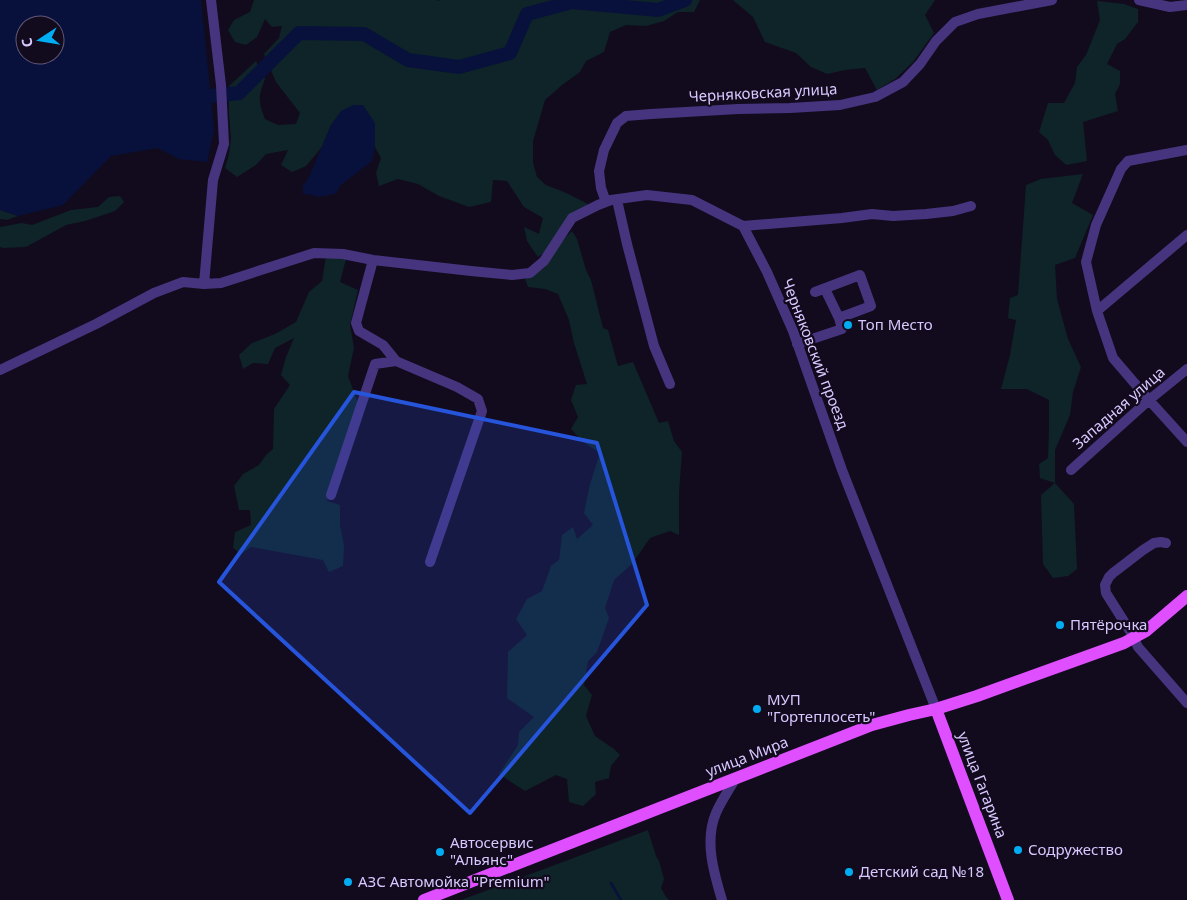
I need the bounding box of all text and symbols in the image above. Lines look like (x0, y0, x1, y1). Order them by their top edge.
north arrow (15, 15, 65, 65)
text: С (17, 36, 37, 49)
street label: Черняковская улица (688, 78, 838, 106)
street label: Черняковский проезд (778, 275, 854, 432)
place label: Топ Место (858, 314, 933, 334)
marker: Топ Место (842, 319, 854, 331)
street label: Западная улица (1068, 362, 1169, 453)
place label: Пятёрочка (1070, 614, 1147, 634)
marker: Пятёрочка (1054, 619, 1066, 631)
place label: МУП "Гортеплосеть" (767, 689, 875, 726)
marker: МУП "Гортеплосеть" (751, 703, 763, 715)
street label: улица Гагарина (953, 728, 1012, 841)
street label: улица Мира (703, 731, 791, 781)
place label: Автосервис "Альянс" (450, 832, 533, 869)
place label: Содружество (1028, 839, 1123, 859)
marker: Содружество (1012, 844, 1024, 856)
marker: Автосервис "Альянс" (434, 846, 446, 858)
place label: Детский сад №18 (859, 861, 984, 881)
marker: Детский сад №18 (843, 866, 855, 878)
place label: АЗС Автомойка "Premium" (358, 871, 550, 891)
marker: АЗС Автомойка "Premium" (342, 876, 354, 888)

